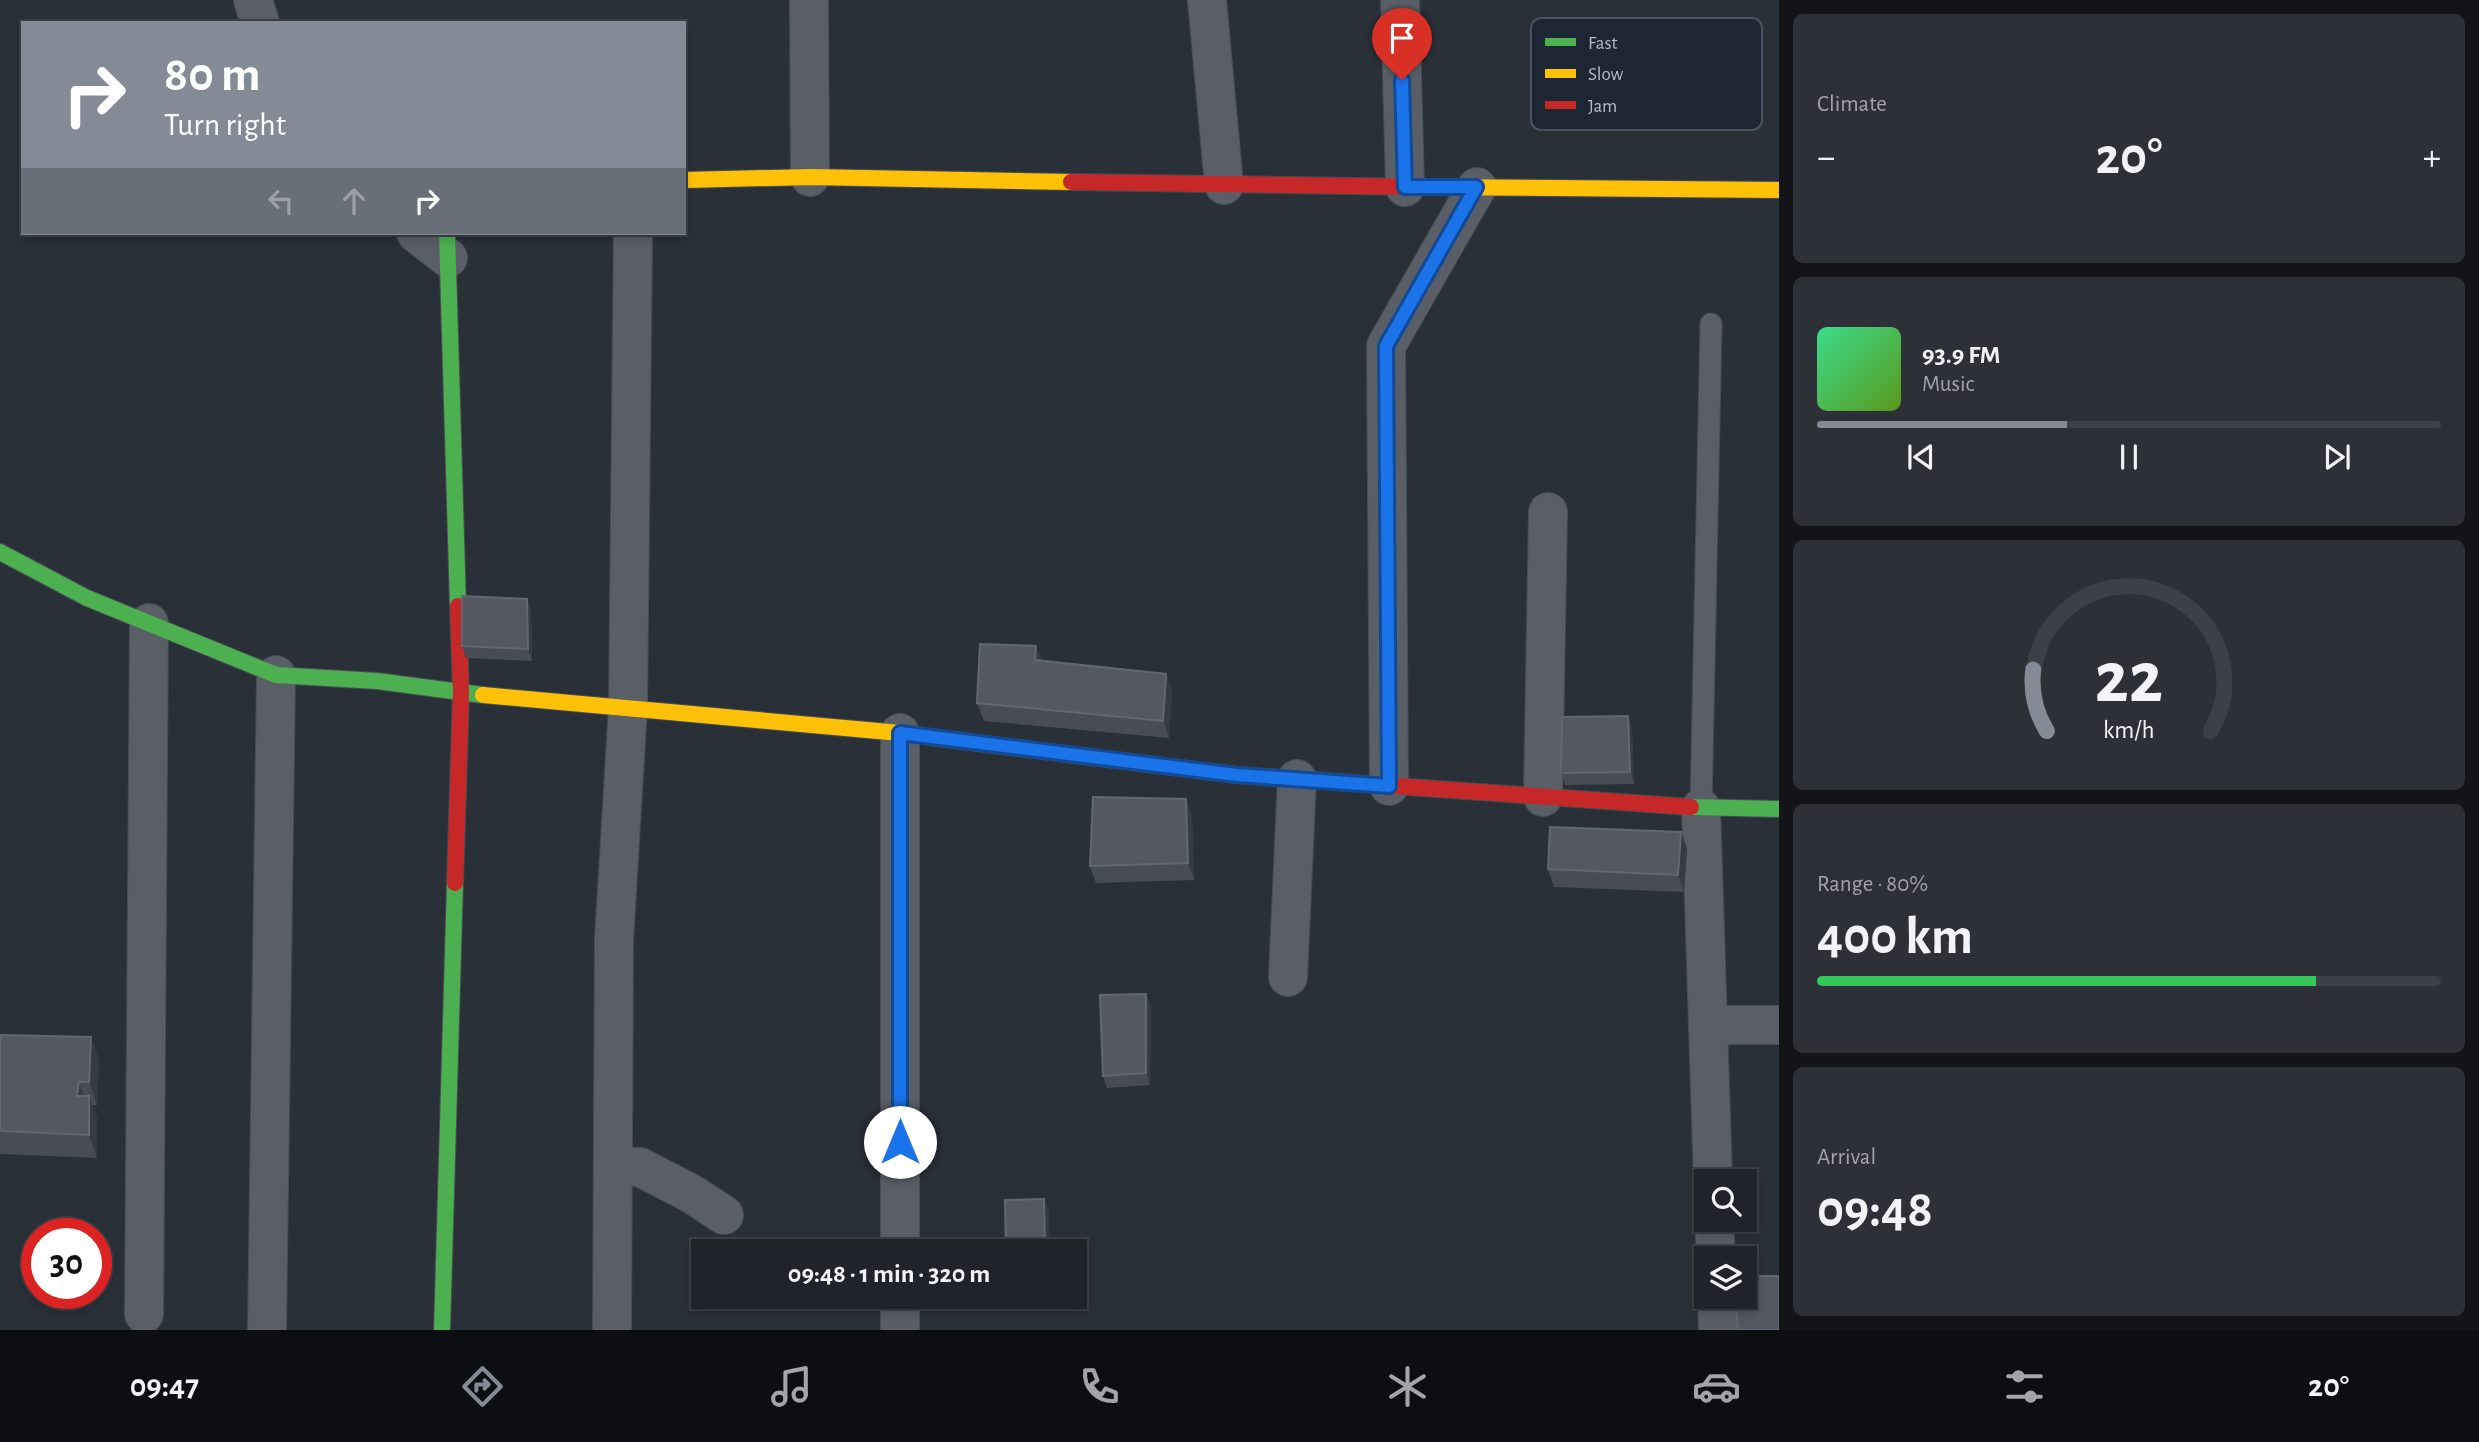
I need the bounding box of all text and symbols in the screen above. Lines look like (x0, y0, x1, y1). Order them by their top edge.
pin (1372, 8, 1432, 80)
legend (1531, 18, 1762, 130)
icon: arrive (1383, 19, 1421, 57)
text: Fast (1588, 34, 1618, 53)
icon: right (49, 49, 140, 140)
text: 80 m (164, 51, 261, 100)
text: Slow (1588, 65, 1624, 84)
text: Climate (1817, 93, 1887, 116)
text: Jam (1588, 97, 1617, 116)
text: Turn right (164, 109, 286, 141)
text: 20° (2096, 131, 2162, 183)
text: − (1817, 139, 1835, 177)
text: + (2423, 139, 2441, 177)
icon: left (262, 182, 300, 220)
icon: ahead (335, 182, 373, 220)
icon: right (408, 182, 446, 220)
text: 93.9 FM (1922, 342, 2001, 368)
text: Music (1922, 373, 1974, 396)
icon: previous (1902, 438, 1940, 476)
icon: pause (2110, 438, 2148, 476)
icon: next (2318, 438, 2356, 476)
text: 22 (2095, 643, 2163, 716)
text: km/h (2103, 718, 2155, 743)
text: Range · 80% (1817, 873, 1928, 896)
text: 400 km (1817, 911, 1973, 963)
position arrow (863, 1105, 937, 1179)
text: Arrival (1817, 1146, 1876, 1169)
map controls (1694, 1169, 1757, 1309)
button: search (1694, 1169, 1757, 1232)
text: 09:48 (1817, 1184, 1933, 1236)
speed limit sign: 30 (21, 1218, 112, 1309)
button: layers (1694, 1246, 1757, 1309)
text: 09:48 · 1 min · 320 m (788, 1261, 990, 1287)
icon: directions (458, 1362, 507, 1411)
icon: music (767, 1362, 816, 1411)
icon: phone (1075, 1362, 1124, 1411)
icon: climate (1383, 1362, 1432, 1411)
icon: car (1692, 1362, 1741, 1411)
icon: filters (2000, 1362, 2049, 1411)
text: 09:47 (130, 1370, 199, 1402)
text: 20° (2308, 1370, 2349, 1402)

